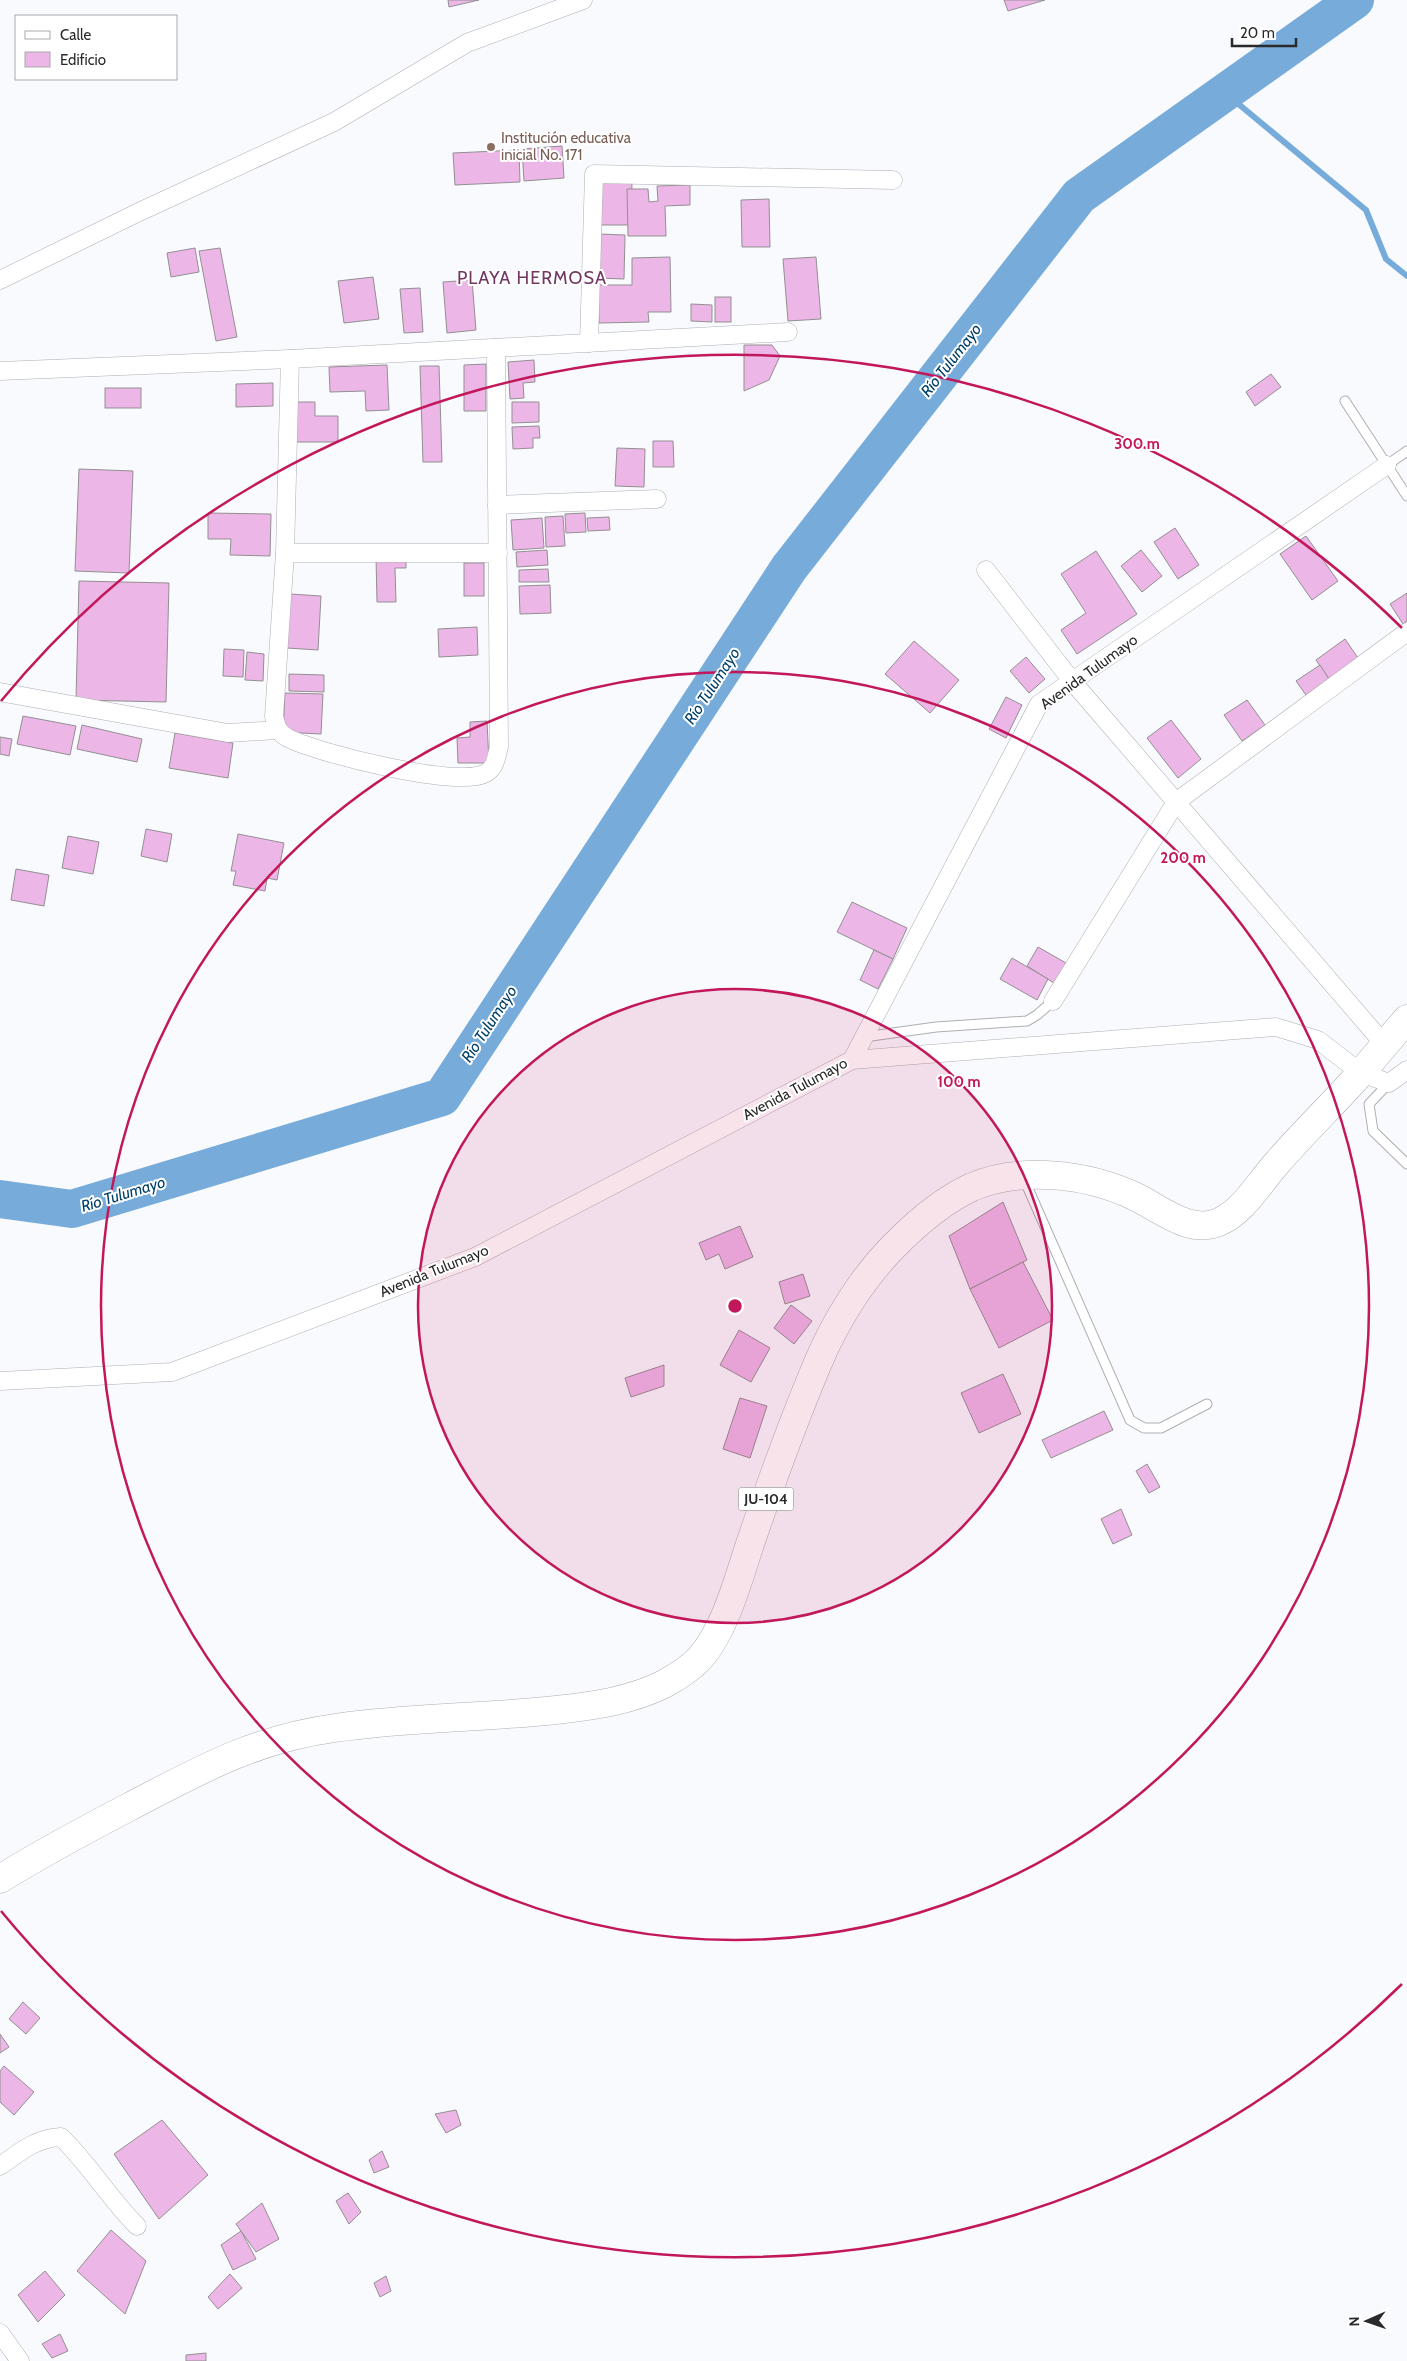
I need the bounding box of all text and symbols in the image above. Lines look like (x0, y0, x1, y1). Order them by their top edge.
legend (15, 15, 178, 80)
scale bar (1232, 15, 1296, 47)
text: 20 m (1240, 24, 1275, 42)
text: Calle (60, 26, 91, 44)
text: Edificio (60, 51, 106, 69)
place label: Institución educativa inicial No. 171 (501, 129, 632, 164)
marker: Institución educativa inicial No. 171 (485, 141, 497, 153)
district label: PLAYA HERMOSA (457, 267, 607, 289)
water label: Río Tulumayo (917, 320, 985, 400)
text: 300 m (1114, 435, 1160, 453)
street label: Avenida Tulumayo (1037, 631, 1141, 713)
water label: Río Tulumayo (680, 644, 744, 728)
text: 200 m (1160, 849, 1206, 867)
water label: Río Tulumayo (457, 982, 521, 1066)
street label: Avenida Tulumayo (740, 1054, 850, 1124)
text: 100 m (937, 1073, 981, 1091)
water label: Río Tulumayo (79, 1172, 167, 1216)
street label: Avenida Tulumayo (377, 1241, 491, 1301)
centre of rings (726, 1297, 744, 1315)
road number: JU-104 (738, 1488, 794, 1510)
north arrow (1342, 2296, 1392, 2346)
text: N (1345, 2316, 1363, 2327)

